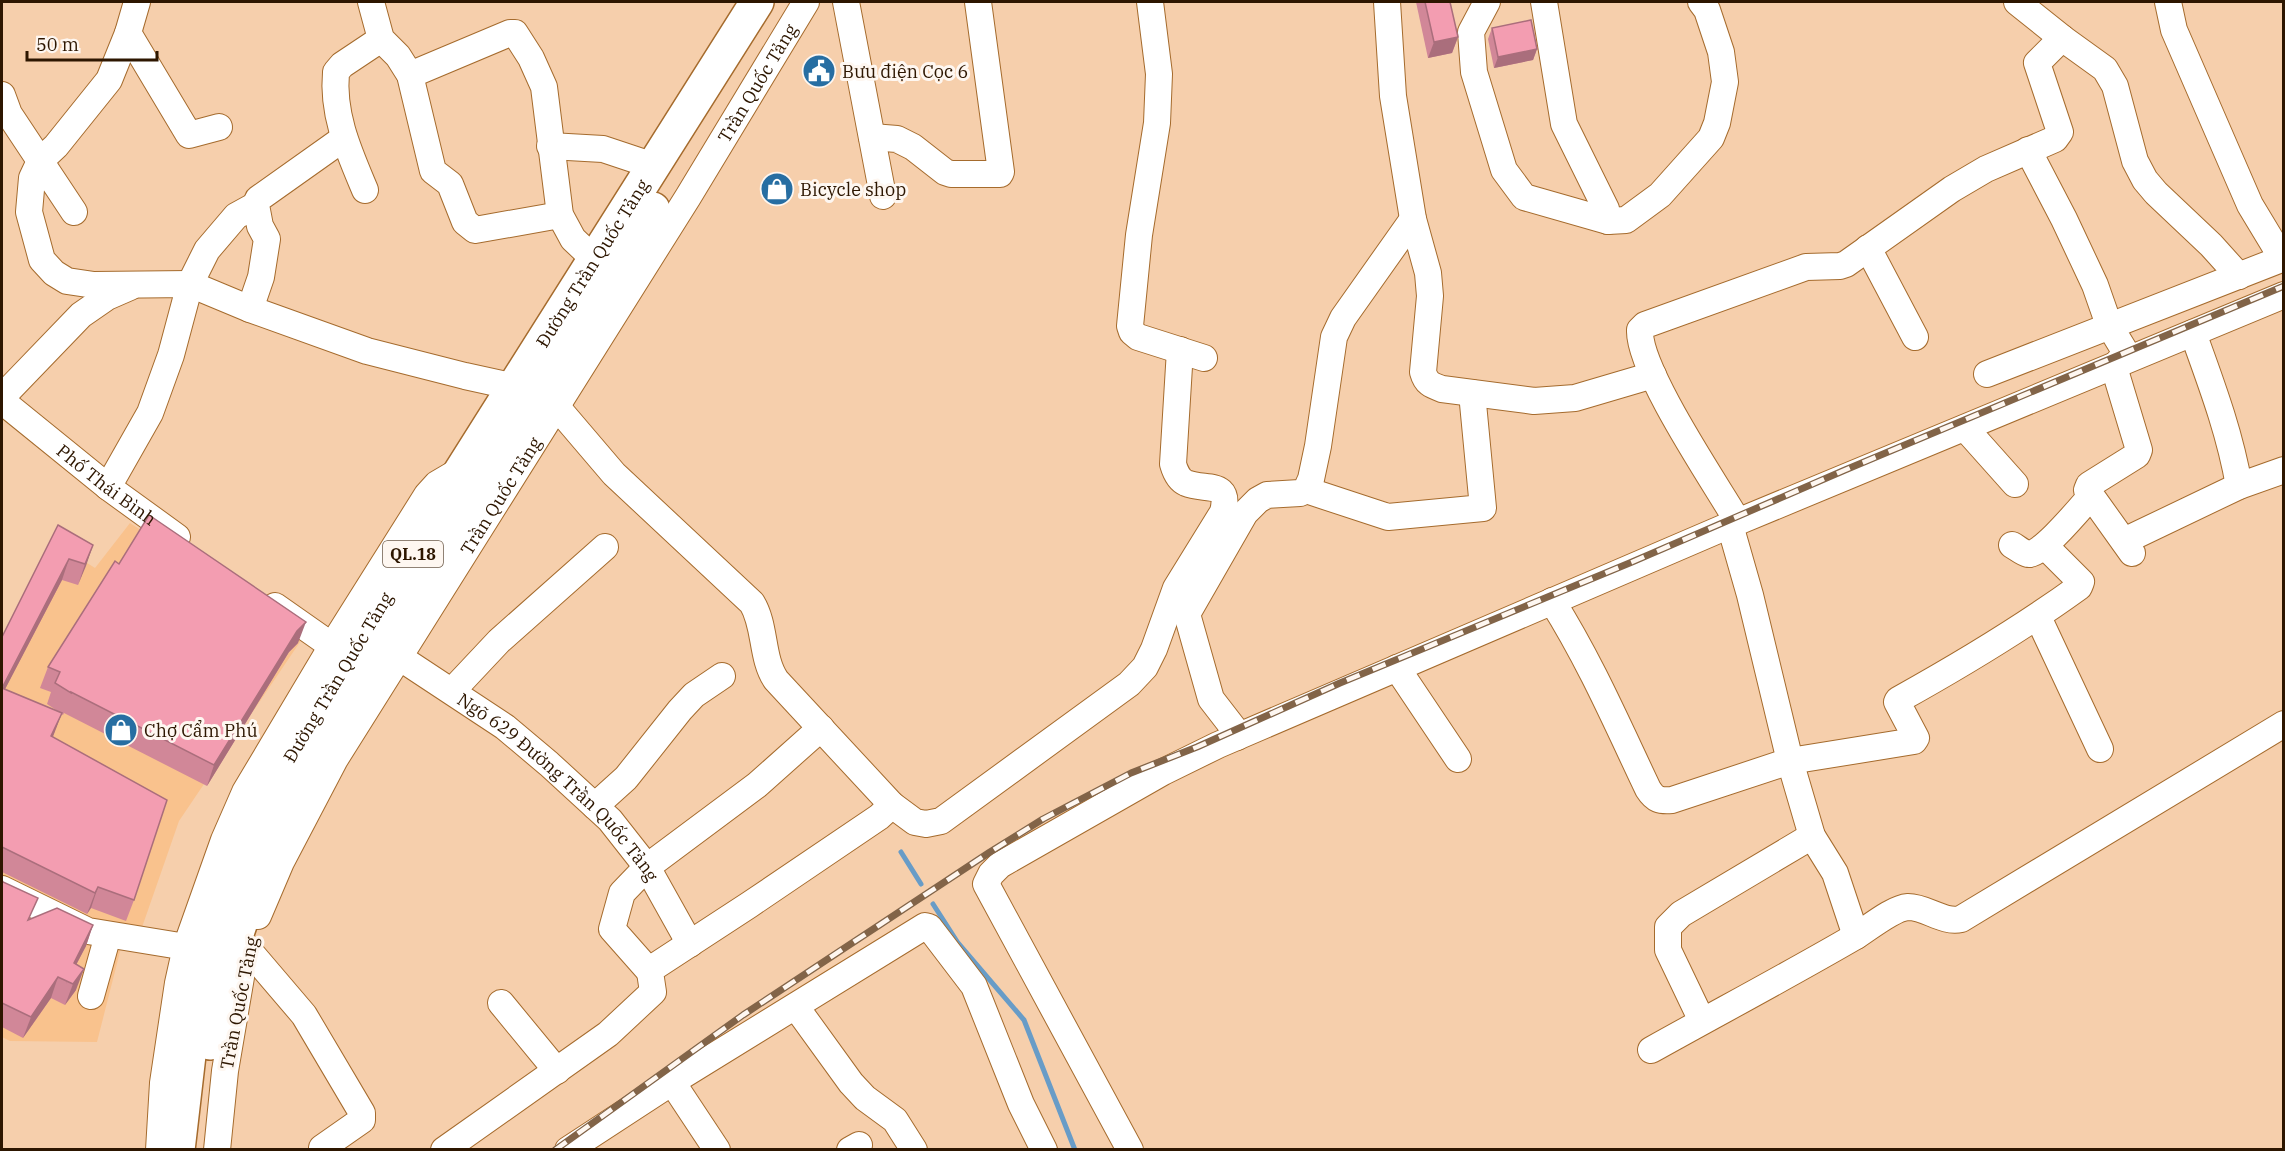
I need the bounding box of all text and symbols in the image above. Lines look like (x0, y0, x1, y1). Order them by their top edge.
street label: Trần Quốc Tảng (712, 19, 802, 147)
scale bar (27, 24, 158, 62)
text: 50 m (36, 33, 79, 56)
public building icon: Bưu điện Cọc 6 (801, 53, 837, 89)
place label: Bưu điện Cọc 6 (842, 60, 968, 83)
shop icon: Bicycle shop (759, 171, 795, 207)
street label: Đường Trần Quốc Tảng (530, 175, 654, 351)
place label: Bicycle shop (800, 178, 906, 201)
street label: Trần Quốc Tảng (455, 432, 546, 559)
street label: Phố Thái Bình (52, 439, 161, 530)
road number: QL.18 (383, 541, 443, 567)
street label: Đường Trần Quốc Tảng (278, 587, 397, 766)
street label: Ngõ 629 Đường Trần Quốc Tảng (453, 687, 664, 885)
shop icon: Chợ Cẩm Phú (103, 712, 139, 748)
place label: Chợ Cẩm Phú (144, 719, 258, 742)
street label: Trần Quốc Tảng (215, 934, 263, 1071)

